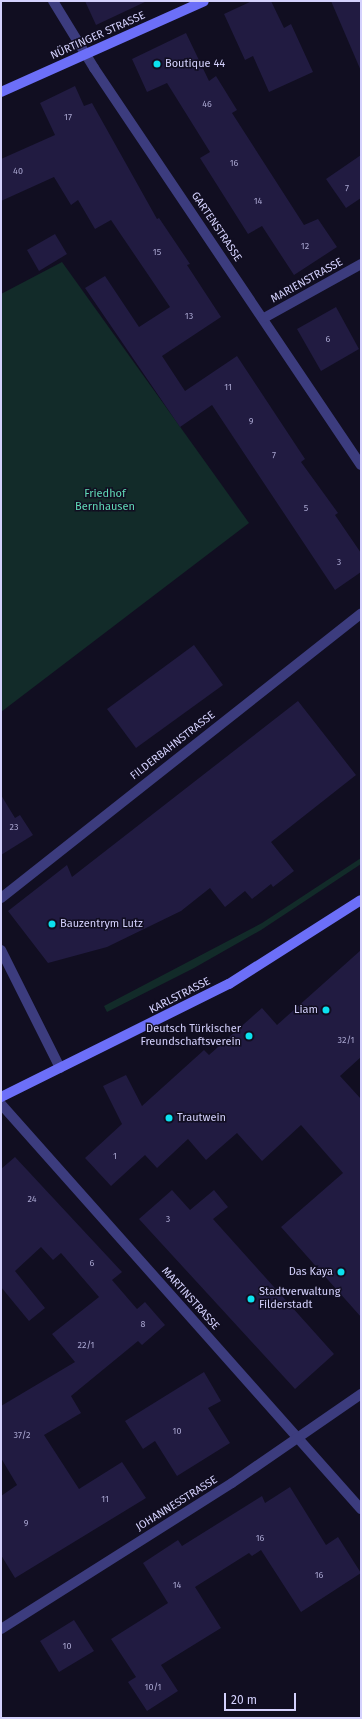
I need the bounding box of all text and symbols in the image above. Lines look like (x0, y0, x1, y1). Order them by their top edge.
street label: NÜRTINGER STRASSE (49, 9, 147, 63)
place label: Boutique 44 (165, 57, 225, 71)
marker: Boutique 44 (152, 59, 162, 69)
house number: 46 (202, 99, 212, 109)
house number: 17 (64, 112, 72, 122)
house number: 16 (230, 158, 238, 168)
house number: 40 (13, 166, 23, 176)
house number: 7 (345, 183, 349, 193)
street label: GARTENSTRASSE (188, 190, 244, 264)
house number: 14 (254, 196, 262, 206)
house number: 12 (301, 241, 309, 251)
house number: 15 (153, 247, 161, 257)
street label: MARIENSTRASSE (269, 256, 345, 306)
house number: 13 (185, 311, 193, 321)
house number: 6 (326, 334, 330, 344)
house number: 11 (224, 382, 232, 392)
house number: 9 (249, 416, 253, 426)
house number: 7 (272, 450, 276, 460)
park label: Friedhof Bernhausen (75, 488, 135, 514)
house number: 5 (304, 503, 308, 513)
house number: 3 (337, 557, 341, 567)
street label: FILDERBAHNSTRASSE (128, 709, 218, 783)
house number: 23 (10, 822, 18, 832)
place label: Bauzentrym Lutz (60, 917, 143, 931)
marker: Bauzentrym Lutz (47, 919, 57, 929)
street label: KARLSTRASSE (147, 975, 213, 1017)
place label: Liam (294, 1003, 318, 1017)
marker: Liam (321, 1005, 331, 1015)
place label: Deutsch Türkischer Freundschaftsverein (140, 1023, 241, 1049)
marker: Deutsch Türkischer Freundschaftsverein (244, 1031, 254, 1041)
house number: 32/1 (338, 1035, 354, 1045)
place label: Trautwein (177, 1111, 226, 1125)
marker: Trautwein (164, 1113, 174, 1123)
house number: 1 (113, 1151, 117, 1161)
house number: 24 (28, 1194, 36, 1204)
house number: 3 (166, 1214, 170, 1224)
house number: 6 (90, 1258, 94, 1268)
street label: MARTINSTRASSE (158, 1265, 222, 1333)
place label: Das Kaya (289, 1265, 333, 1279)
marker: Das Kaya (336, 1267, 346, 1277)
place label: Stadtverwaltung Filderstadt (259, 1286, 340, 1312)
marker: Stadtverwaltung Filderstadt (246, 1294, 256, 1304)
house number: 8 (141, 1319, 145, 1329)
house number: 22/1 (78, 1340, 94, 1350)
house number: 10 (173, 1426, 181, 1436)
house number: 37/2 (14, 1430, 30, 1440)
street label: JOHANNESSTRASSE (134, 1474, 220, 1534)
house number: 11 (101, 1494, 109, 1504)
house number: 9 (24, 1518, 28, 1528)
house number: 16 (256, 1533, 264, 1543)
house number: 16 (315, 1570, 323, 1580)
house number: 14 (173, 1580, 181, 1590)
house number: 10 (63, 1641, 71, 1651)
house number: 10/1 (145, 1682, 161, 1692)
scale bar (226, 1685, 298, 1711)
text: 20 m (231, 1693, 257, 1707)

